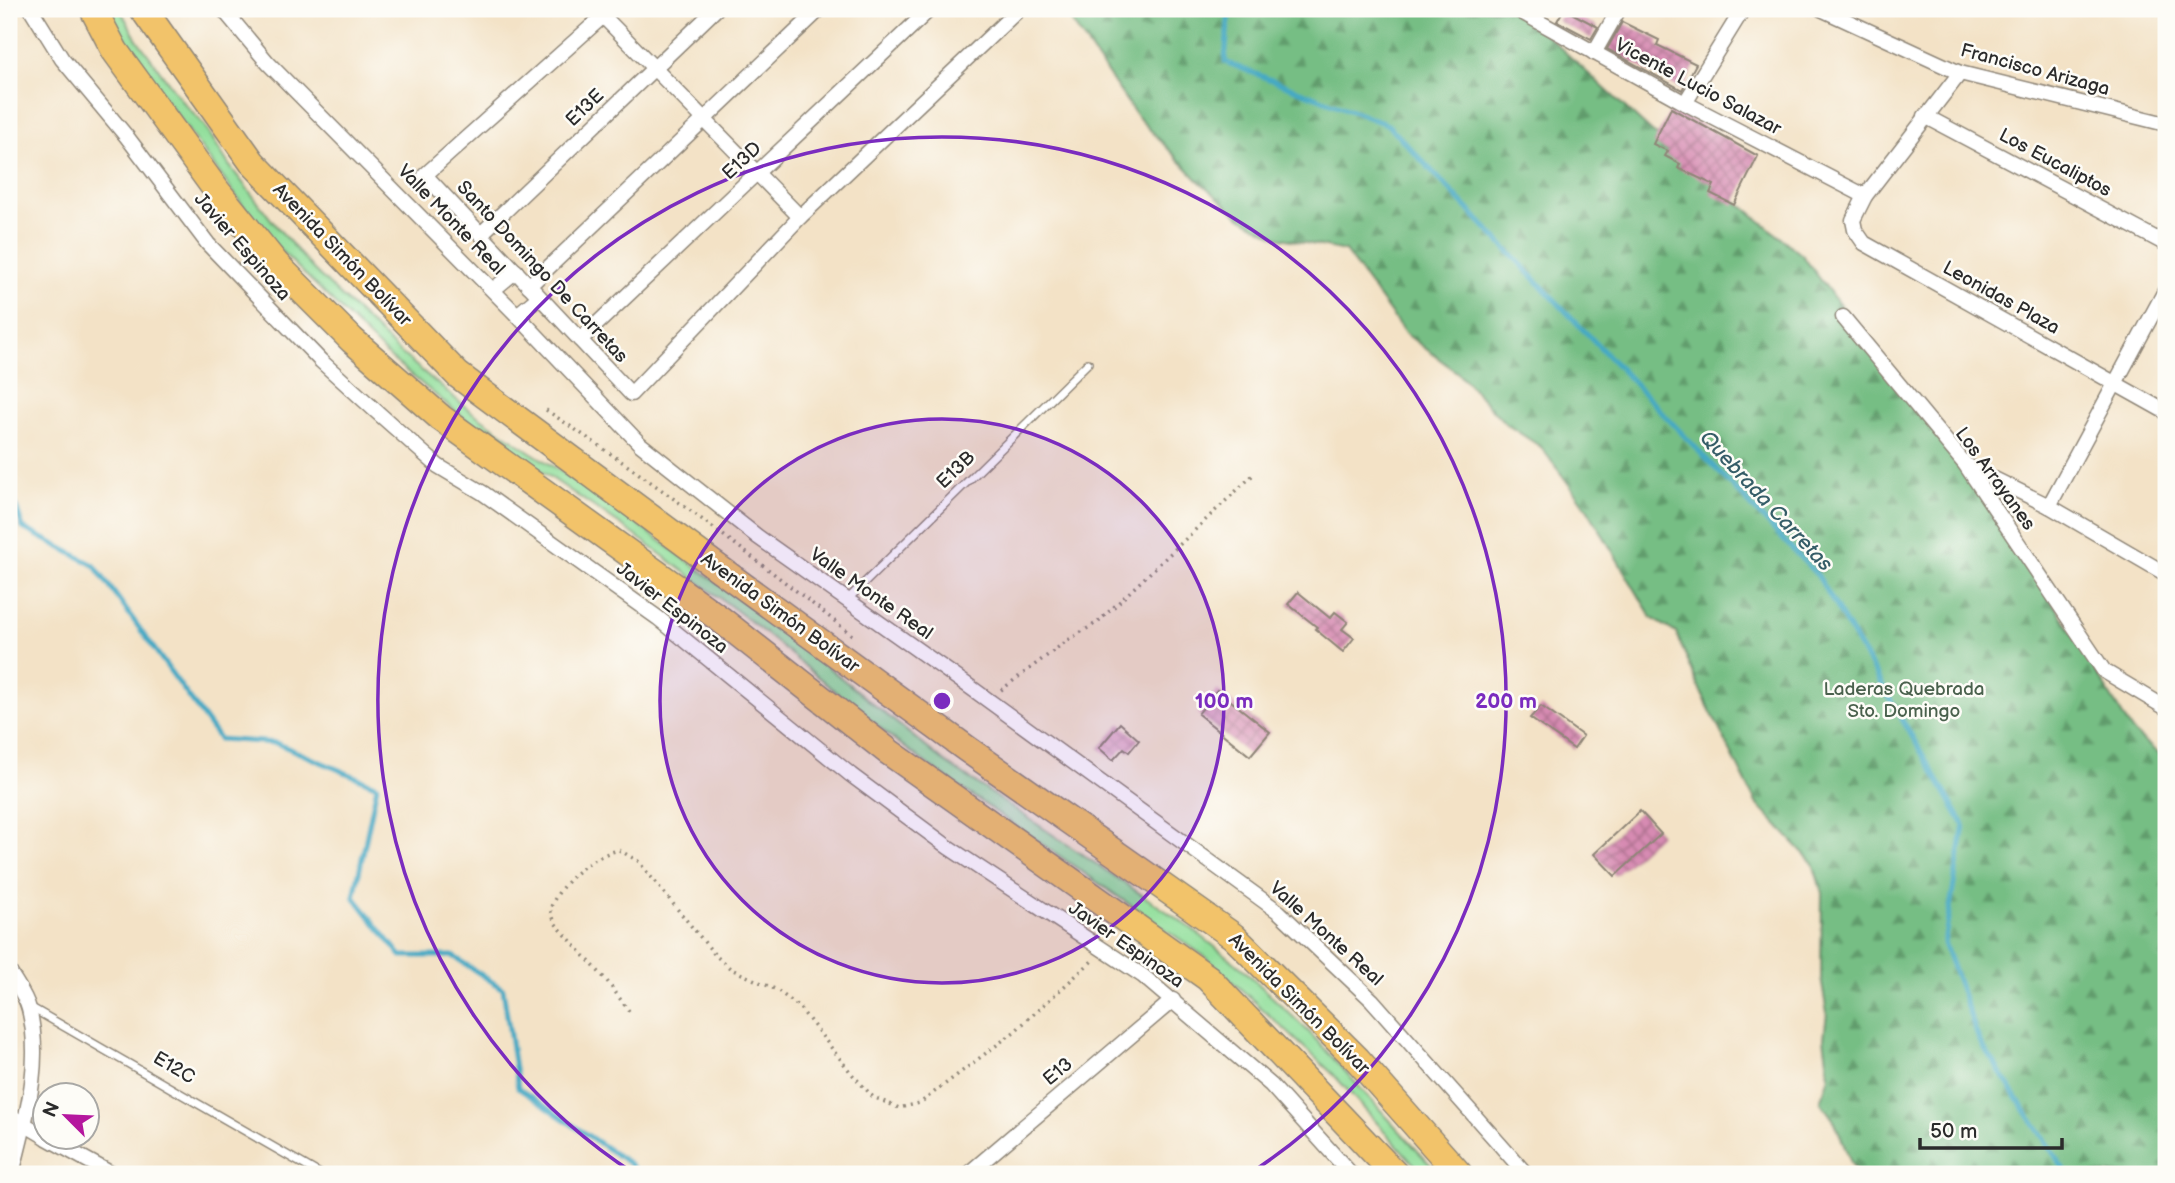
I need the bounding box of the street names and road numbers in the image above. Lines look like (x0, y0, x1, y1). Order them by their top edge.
street label: Vicente Lucio Salazar (1611, 33, 1786, 141)
street label: Francisco Arizaga (1958, 39, 2112, 101)
street label: E13E (561, 84, 609, 132)
street label: Los Eucaliptos (1995, 124, 2115, 202)
street label: E13D (718, 137, 767, 185)
street label: Valle Monte Real (392, 160, 510, 280)
street label: Santo Domingo De Carretas (452, 176, 632, 368)
street label: Avenida Simón Bolívar (268, 179, 417, 332)
street label: Javier Espinoza (189, 188, 295, 306)
street label: Leonidas Plaza (1938, 256, 2064, 340)
street label: Los Arrayanes (1950, 423, 2040, 535)
street label: E13B (932, 446, 980, 494)
street label: Valle Monte Real (805, 543, 937, 645)
street label: Avenida Simón Bolívar (696, 548, 865, 679)
street label: Javier Espinoza (612, 557, 732, 659)
street label: Valle Monte Real (1264, 877, 1388, 991)
street label: Javier Espinoza (1064, 897, 1188, 993)
street label: Avenida Simón Bolívar (1224, 929, 1375, 1080)
street label: E12C (149, 1047, 199, 1089)
street label: E13 (1039, 1053, 1077, 1091)

